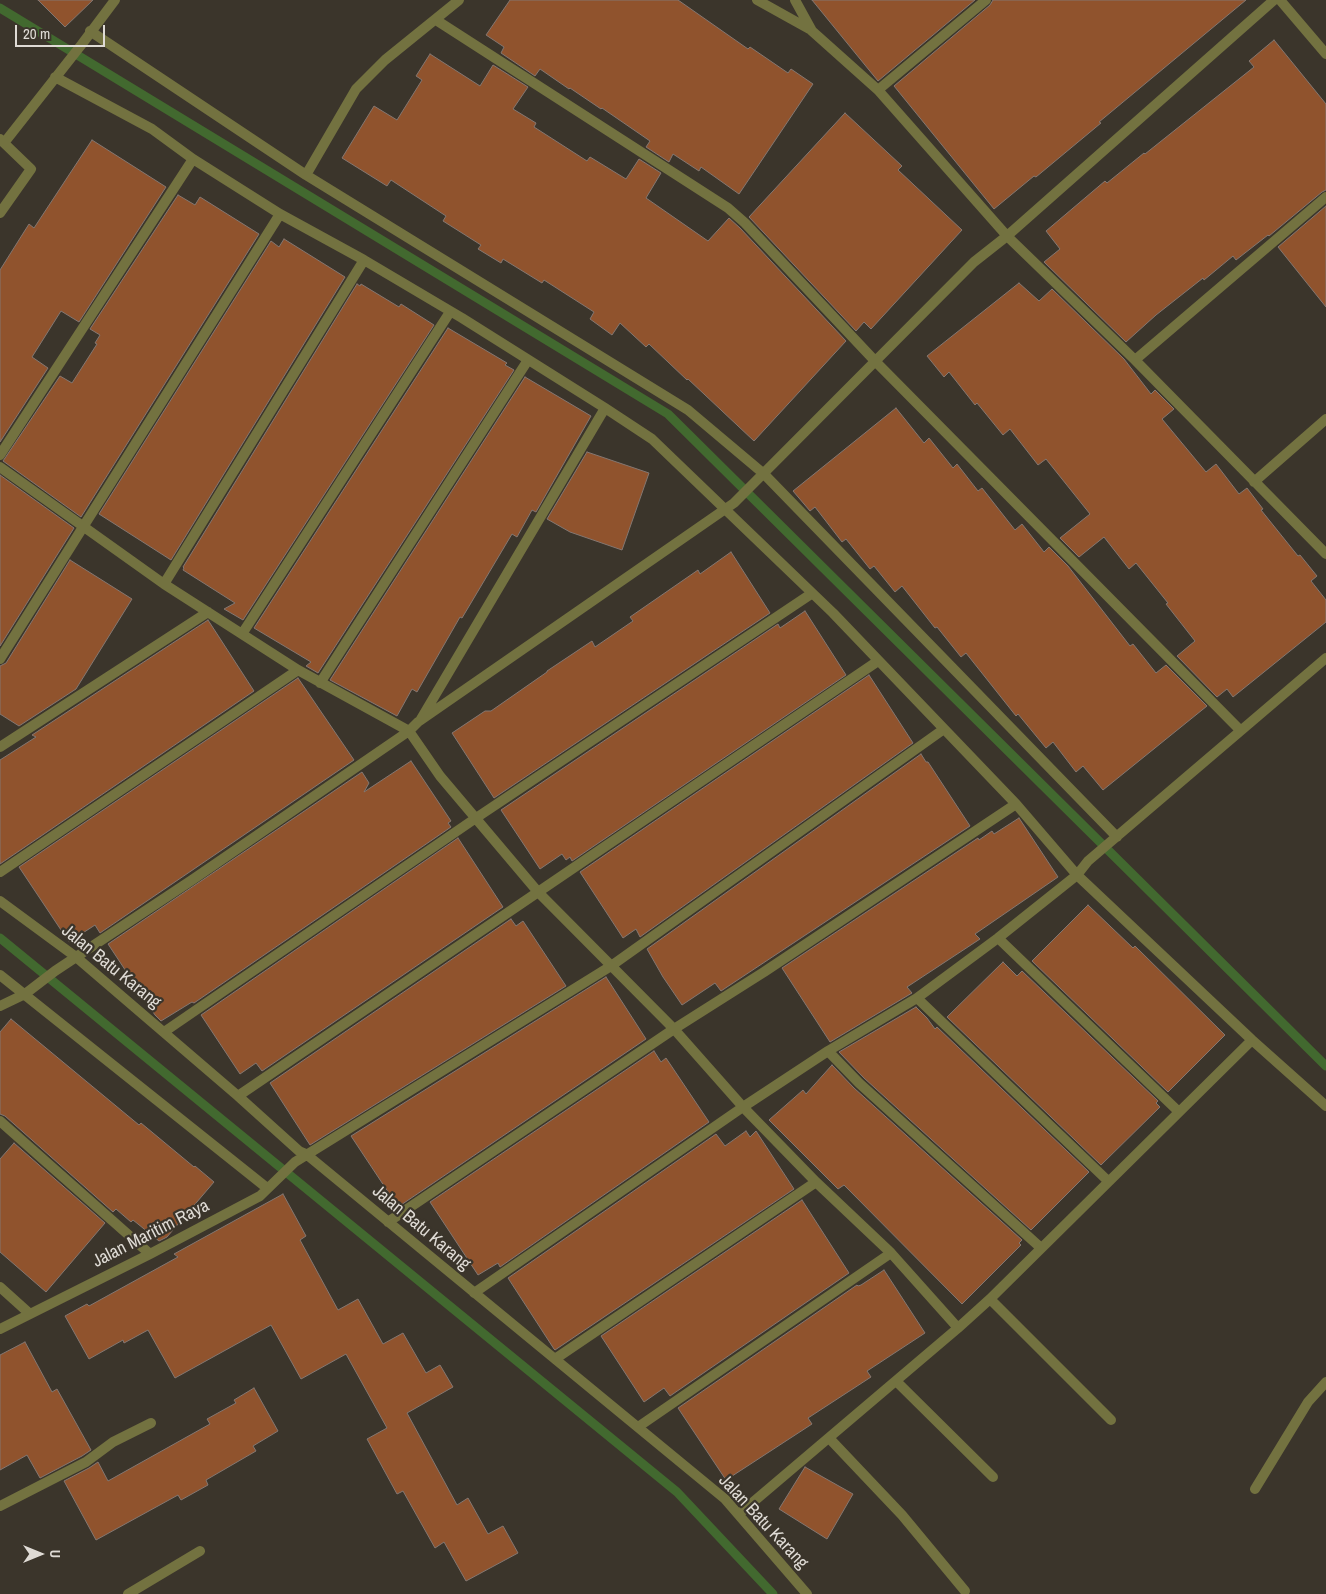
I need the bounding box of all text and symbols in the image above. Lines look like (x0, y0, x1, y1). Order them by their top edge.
scale bar (18, 15, 108, 47)
text: 20 m (23, 23, 50, 44)
street label: Jalan Batu Karang (57, 920, 165, 1014)
street label: Jalan Batu Karang (368, 1181, 474, 1275)
street label: Jalan Maritim Raya (89, 1195, 213, 1273)
street label: Jalan Batu Karang (714, 1470, 812, 1574)
north arrow (15, 1529, 65, 1579)
text: U (46, 1550, 64, 1558)

